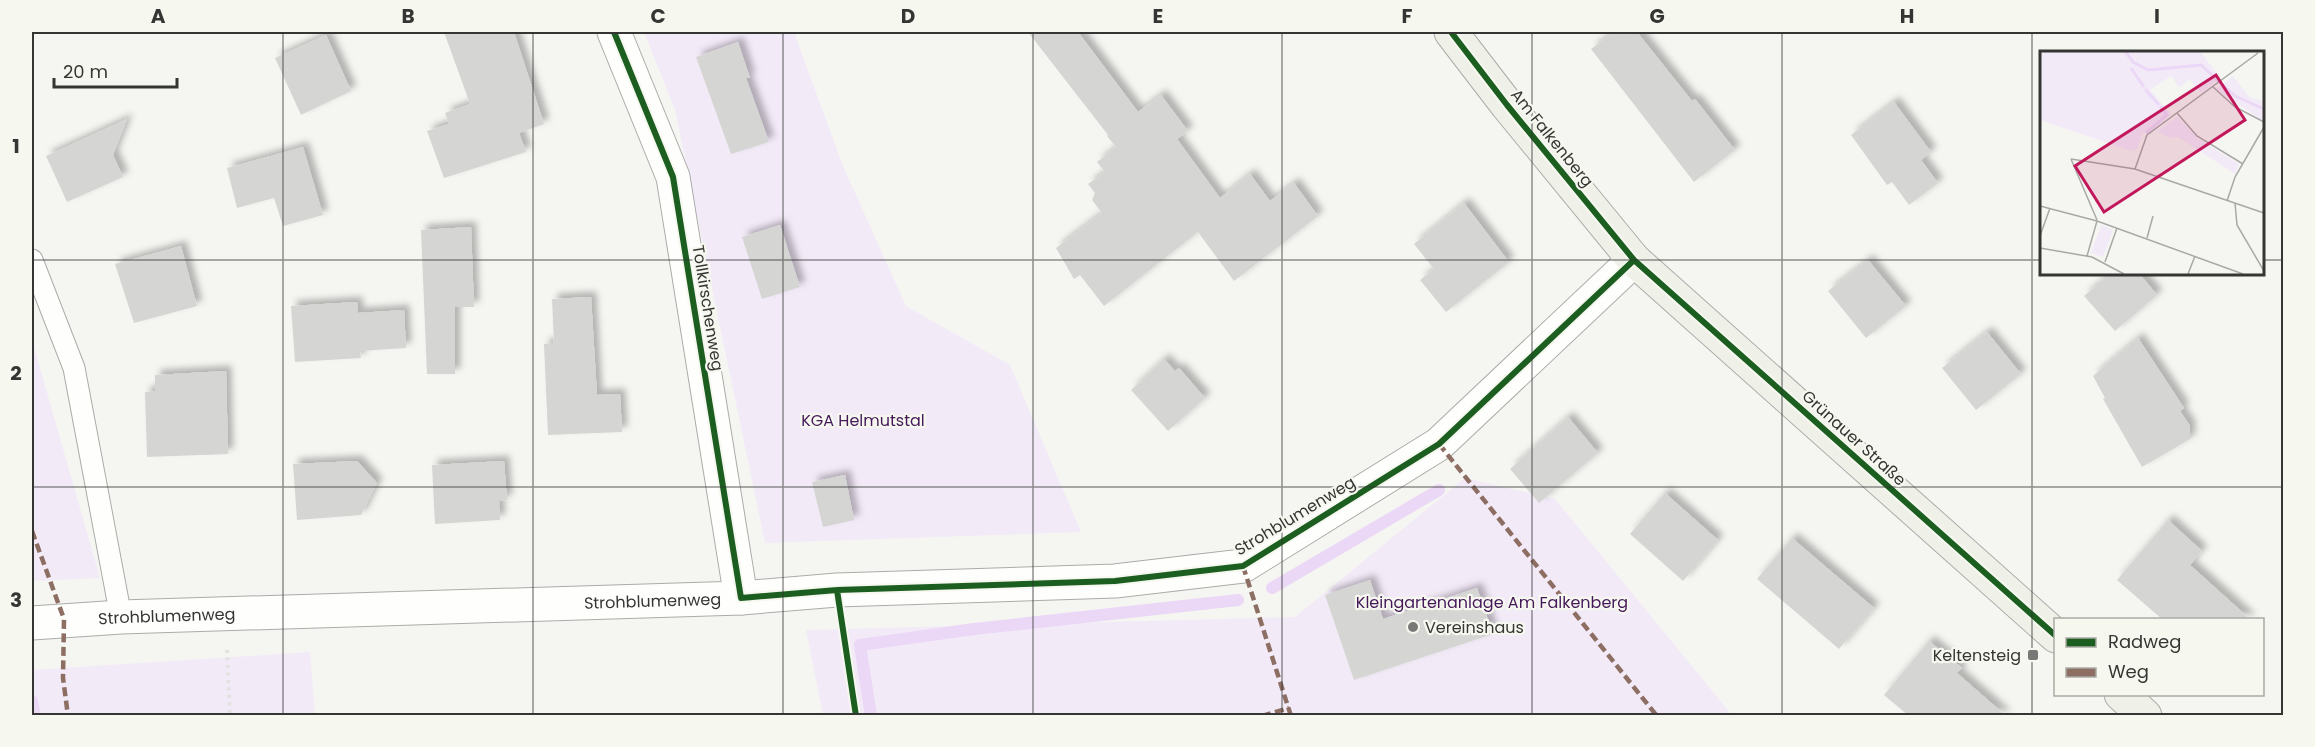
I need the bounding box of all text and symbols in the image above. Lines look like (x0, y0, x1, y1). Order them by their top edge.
text: A (151, 2, 166, 30)
text: B (401, 2, 415, 30)
text: C (650, 2, 666, 30)
text: D (901, 2, 915, 30)
text: E (1153, 2, 1163, 30)
text: F (1402, 2, 1413, 30)
text: G (1649, 2, 1665, 30)
text: H (1900, 2, 1914, 30)
text: I (2154, 2, 2160, 30)
scale bar (54, 51, 177, 89)
inset map (2040, 51, 2264, 274)
text: 20 m (63, 59, 108, 84)
street label: Am Falkenberg (1505, 84, 1599, 192)
text: 1 (12, 132, 20, 160)
street label: Tollkirschenweg (687, 243, 729, 373)
text: 2 (10, 359, 22, 387)
street label: Grünauer Straße (1797, 385, 1911, 491)
park label: KGA Helmutstal (801, 409, 925, 432)
street label: Strohblumenweg (1230, 471, 1360, 561)
text: 3 (10, 586, 22, 614)
street label: Strohblumenweg (584, 587, 721, 614)
park label: Kleingartenanlage Am Falkenberg (1356, 591, 1628, 614)
street label: Strohblumenweg (97, 602, 236, 630)
place label: Vereinshaus (1425, 616, 1524, 639)
legend (2054, 618, 2264, 696)
marker: Vereinshaus (1406, 620, 1420, 634)
text: Radweg (2108, 629, 2181, 654)
place label: Keltensteig (1933, 644, 2021, 667)
marker: Keltensteig (2026, 648, 2040, 662)
text: Weg (2108, 659, 2149, 684)

